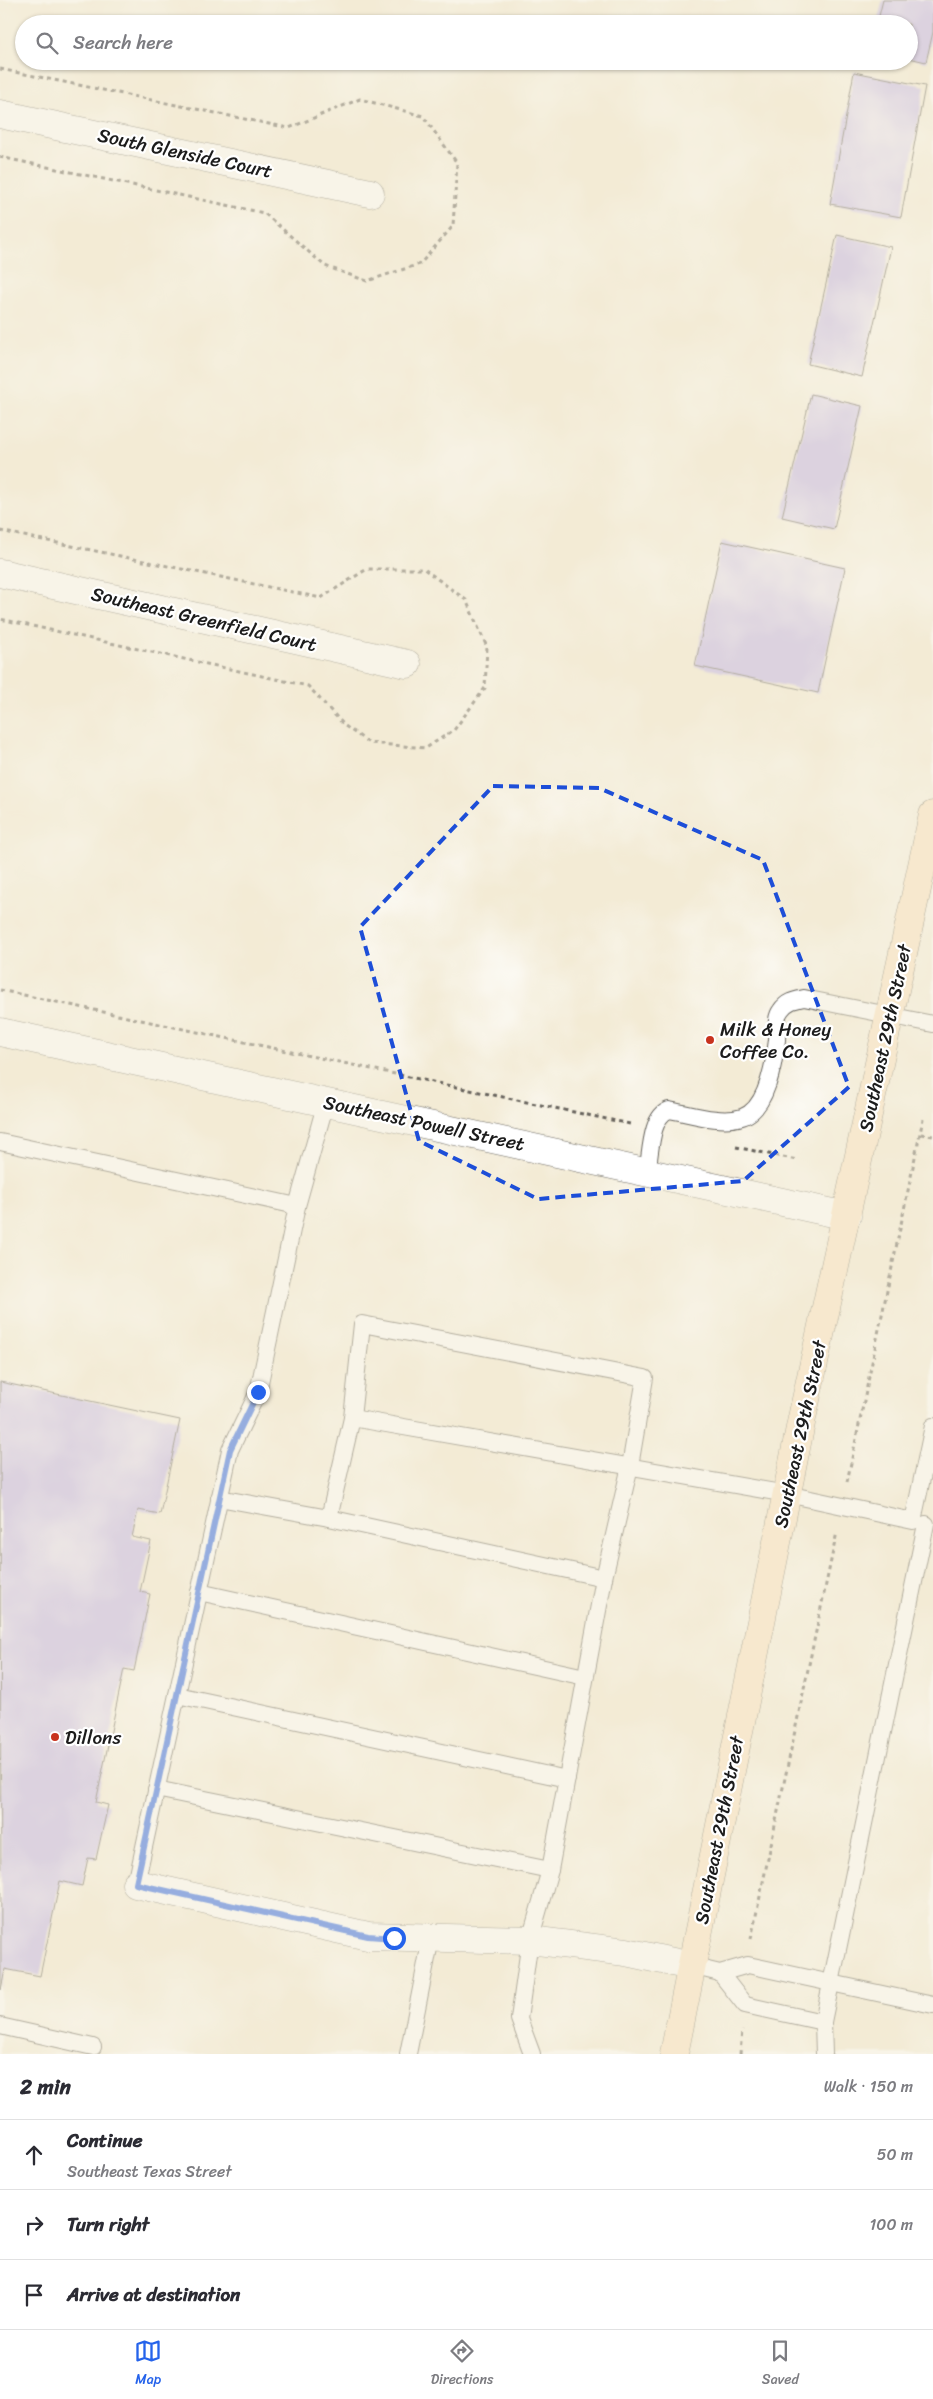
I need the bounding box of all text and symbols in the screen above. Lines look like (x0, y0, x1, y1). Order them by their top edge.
search box (15, 15, 918, 70)
text: Search here (73, 26, 173, 59)
icon: search (33, 29, 61, 57)
street label: South Glenside Court (95, 118, 275, 188)
street label: Southeast Greenfield Court (88, 577, 320, 661)
street label: Southeast 29th Street (849, 940, 921, 1135)
place label: Milk & Honey Coffee Co. (720, 1013, 831, 1068)
marker: Milk & Honey Coffee Co. (704, 1034, 716, 1046)
street label: Southeast Powell Street (320, 1086, 528, 1160)
street label: Southeast 29th Street (764, 1336, 836, 1531)
route end (247, 1381, 270, 1404)
place label: Dillons (65, 1721, 121, 1754)
marker: Dillons (49, 1731, 61, 1743)
street label: Southeast 29th Street (685, 1732, 754, 1927)
route start (383, 1927, 406, 1950)
text: 2 min (20, 2068, 71, 2106)
text: Walk · 150 m (824, 2072, 913, 2101)
text: Continue (67, 2124, 143, 2157)
text: 50 m (877, 2140, 913, 2169)
icon: ahead (20, 2141, 48, 2169)
text: Southeast Texas Street (67, 2157, 232, 2186)
text: Turn right (67, 2208, 149, 2241)
text: 100 m (869, 2210, 913, 2239)
icon: right (20, 2211, 48, 2239)
text: Arrive at destination (67, 2278, 240, 2311)
icon: arrive (20, 2281, 48, 2309)
tab: Map (134, 2337, 162, 2392)
tab: Directions (431, 2337, 493, 2392)
tab: Saved (762, 2337, 799, 2392)

